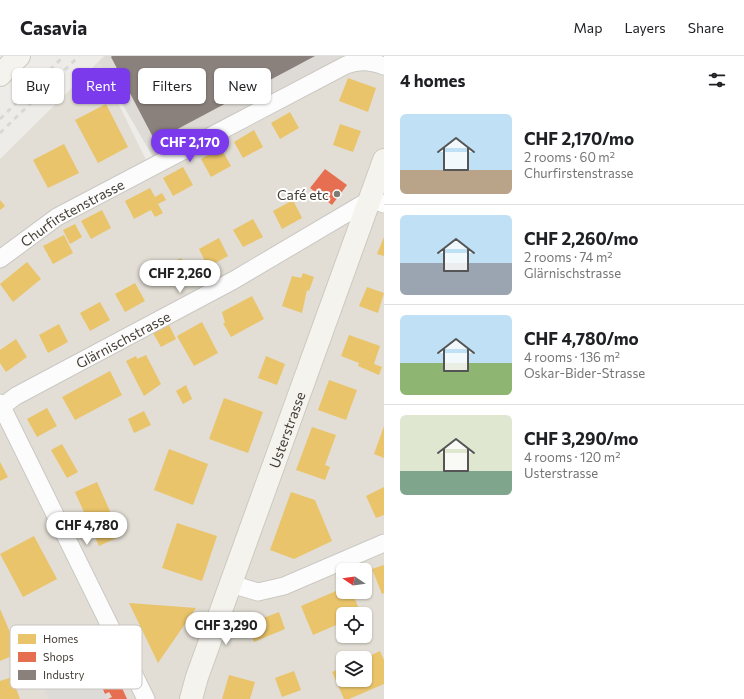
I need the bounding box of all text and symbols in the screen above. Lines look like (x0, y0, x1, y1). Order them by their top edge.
text: Casavia (20, 16, 87, 39)
text: Map (574, 19, 602, 36)
text: Layers (624, 19, 666, 36)
text: Share (688, 19, 724, 36)
chip: Buy (12, 68, 64, 104)
chip: Rent (72, 68, 130, 104)
chip: Filters (138, 68, 206, 104)
chip: New (214, 68, 271, 104)
icon: filters (706, 69, 728, 91)
text: 4 homes (400, 70, 465, 91)
text: CHF 2,170/mo (524, 128, 634, 149)
pin: CHF 2,170 (144, 129, 236, 163)
icon: home (432, 130, 480, 178)
text: CHF 2,170 (160, 134, 220, 150)
text: 2 rooms · 60 m² (524, 149, 615, 165)
text: Churfirstenstrasse (524, 165, 633, 181)
street label: Churfirstenstrasse (17, 175, 127, 250)
place label: Café etc (277, 186, 329, 203)
marker: Café etc (332, 189, 342, 199)
text: CHF 2,260/mo (524, 228, 639, 249)
icon: home (432, 231, 480, 279)
text: 2 rooms · 74 m² (524, 249, 612, 265)
pin: CHF 2,260 (134, 260, 226, 294)
text: CHF 2,260 (148, 265, 212, 281)
text: Glärnischstrasse (524, 265, 621, 281)
street label: Glärnischstrasse (73, 307, 173, 371)
text: CHF 4,780/mo (524, 328, 639, 349)
icon: home (432, 331, 480, 379)
text: 4 rooms · 136 m² (524, 349, 620, 365)
text: Oskar-Bider-Strasse (524, 365, 645, 381)
street label: Usterstrasse (265, 389, 308, 470)
text: CHF 3,290/mo (524, 428, 639, 449)
icon: home (432, 431, 480, 479)
text: 4 rooms · 120 m² (524, 449, 620, 465)
text: Usterstrasse (524, 465, 598, 481)
pin: CHF 4,780 (41, 512, 133, 546)
text: CHF 4,780 (55, 517, 119, 533)
north arrow (336, 563, 372, 599)
map controls (336, 563, 372, 687)
button: locate (336, 607, 372, 643)
pin: CHF 3,290 (180, 612, 272, 646)
text: CHF 3,290 (194, 617, 258, 633)
legend (10, 625, 142, 689)
text: Homes (43, 632, 78, 645)
text: Shops (43, 650, 74, 663)
button: layers (336, 651, 372, 687)
text: Industry (43, 668, 85, 681)

